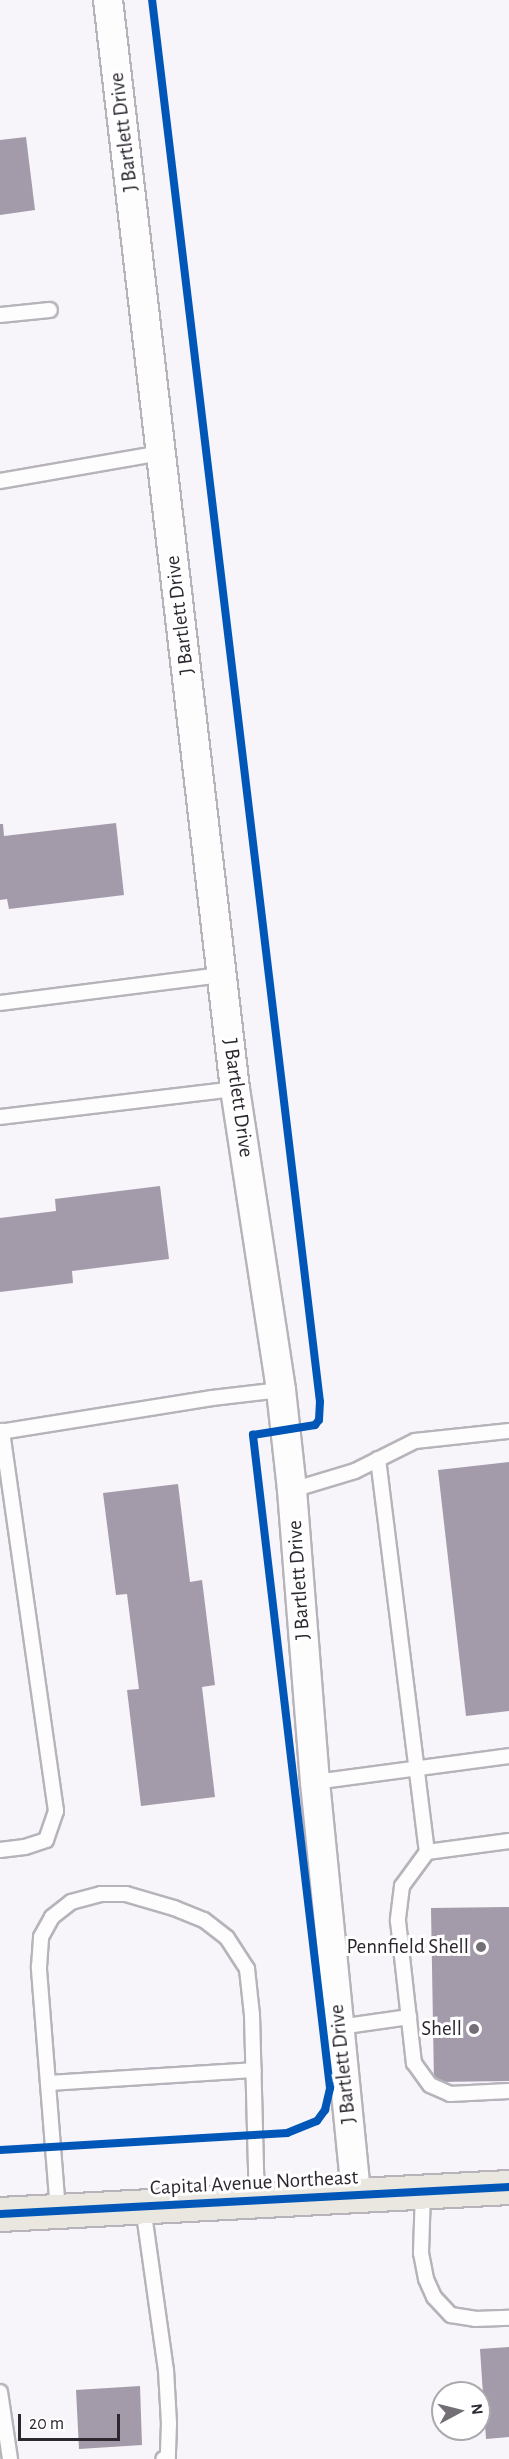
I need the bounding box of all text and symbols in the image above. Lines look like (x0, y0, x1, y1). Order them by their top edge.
street label: J Bartlett Drive (104, 71, 144, 193)
street label: J Bartlett Drive (160, 554, 200, 676)
street label: J Bartlett Drive (217, 1037, 259, 1159)
street label: J Bartlett Drive (282, 1519, 316, 1641)
place label: Pennfield Shell (346, 1934, 469, 1960)
marker: Pennfield Shell (474, 1940, 488, 1954)
street label: J Bartlett Drive (324, 2003, 362, 2125)
place label: Shell (421, 2016, 462, 2042)
marker: Shell (467, 2022, 481, 2036)
street label: Capital Avenue Northeast (149, 2165, 359, 2201)
north arrow (431, 2381, 491, 2441)
scale bar (21, 2402, 123, 2440)
text: N (468, 2403, 485, 2416)
text: 20 m (29, 2415, 64, 2433)

